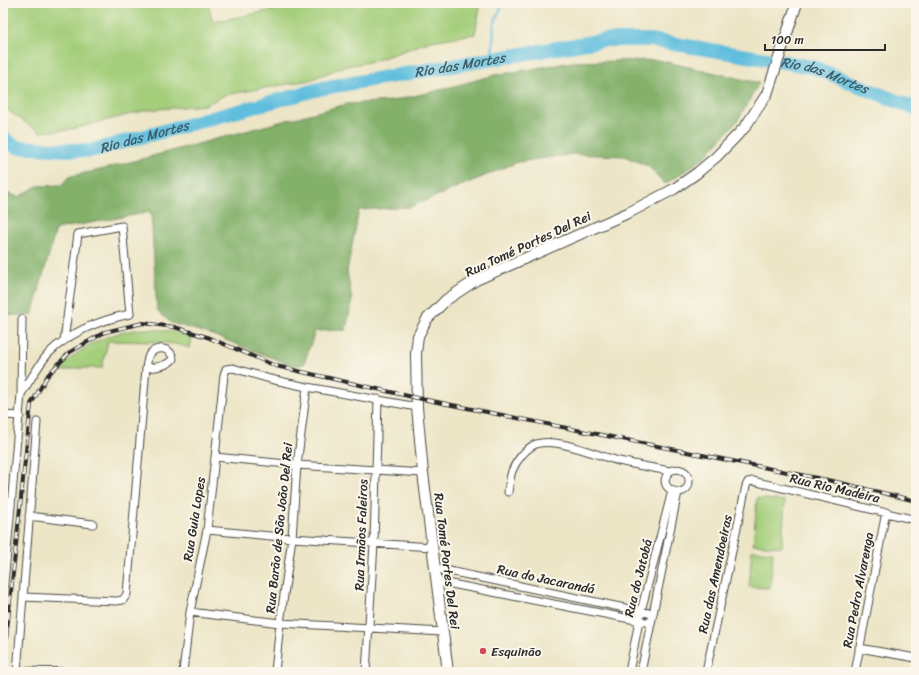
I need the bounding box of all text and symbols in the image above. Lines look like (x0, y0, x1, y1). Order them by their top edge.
scale bar (765, 26, 885, 52)
text: 100 m (771, 29, 804, 51)
water label: Rio das Mortes (412, 44, 509, 85)
water label: Rio das Mortes (779, 49, 874, 102)
water label: Rio das Mortes (97, 112, 193, 160)
street label: Rua Tomé Portes Del Rei (461, 204, 595, 283)
street label: Rua Barão de São João Del Rei (259, 441, 299, 614)
street label: Rua Rio Madeira (788, 466, 883, 510)
street label: Rua Guia Lopes (176, 475, 212, 563)
street label: Rua Irmãos Faleiros (348, 478, 374, 591)
street label: Rua Tomé Portes Del Rei (427, 492, 467, 631)
street label: Rua das Amendoeiras (691, 512, 739, 636)
street label: Rua Pedro Alvarenga (836, 530, 881, 650)
street label: Rua do Jatobá (617, 536, 659, 620)
street label: Rua do Jacarandá (495, 557, 597, 601)
place label: Esquinão (491, 640, 542, 663)
marker: Esquinão (478, 646, 488, 656)

